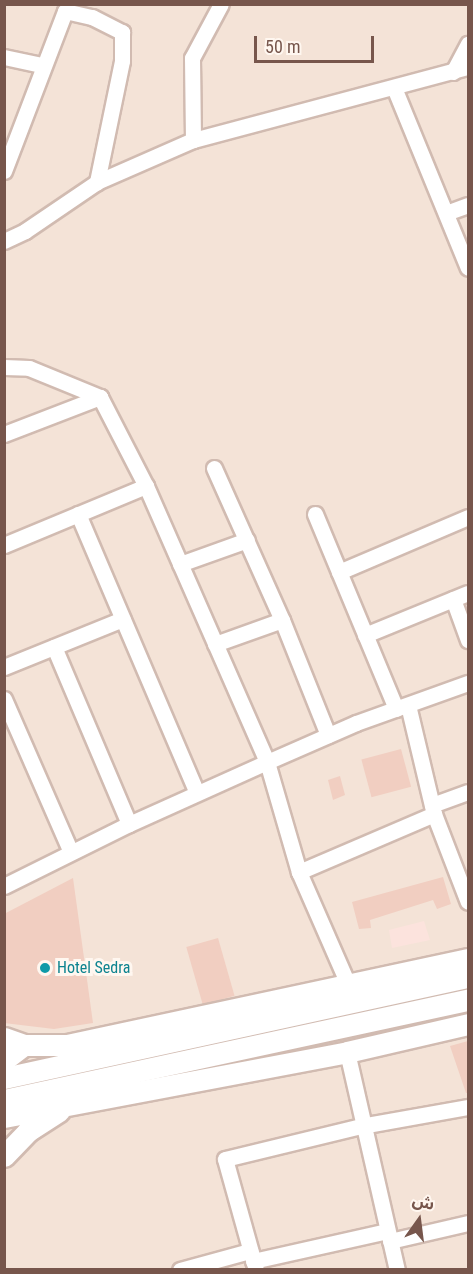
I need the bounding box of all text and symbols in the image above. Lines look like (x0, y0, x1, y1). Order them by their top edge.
scale bar (257, 24, 377, 62)
text: 50 m (265, 36, 300, 57)
place label: Hotel Sedra (57, 958, 130, 978)
marker: Hotel Sedra (38, 961, 52, 975)
north arrow (389, 1190, 449, 1250)
text: ش (411, 1190, 436, 1214)

